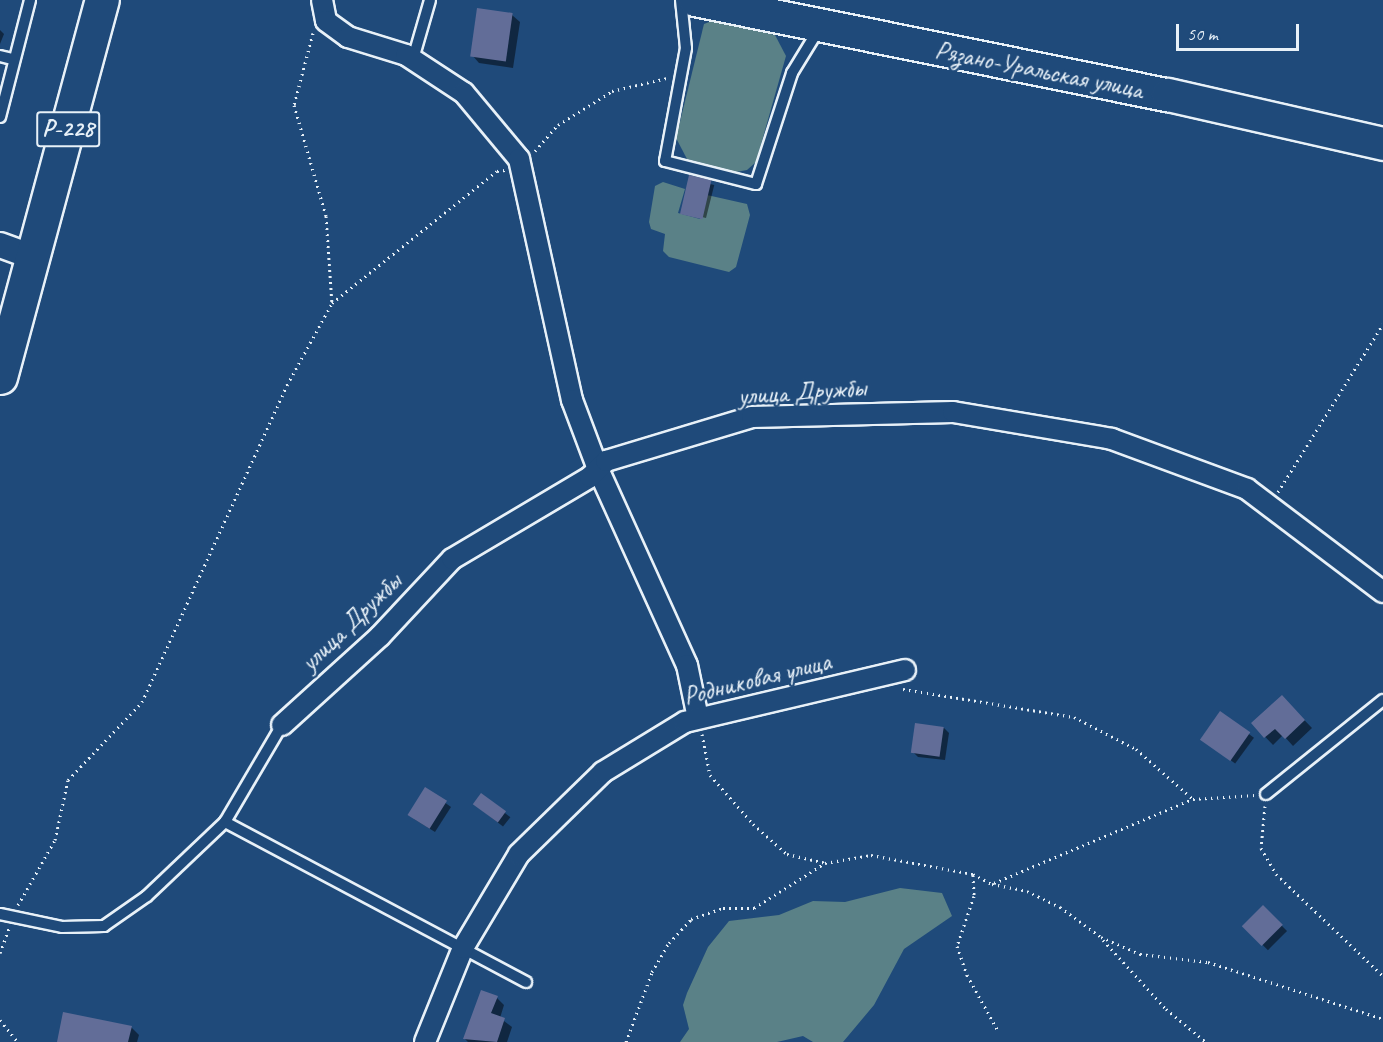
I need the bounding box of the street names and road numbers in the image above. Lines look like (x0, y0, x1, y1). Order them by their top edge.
street label: Рязано-Уральская улица (932, 35, 1146, 105)
road number: Р-228 (35, 108, 101, 150)
street label: улица Дружбы (737, 372, 867, 412)
street label: улица Дружбы (294, 566, 408, 678)
street label: Родниковая улица (679, 645, 835, 713)

